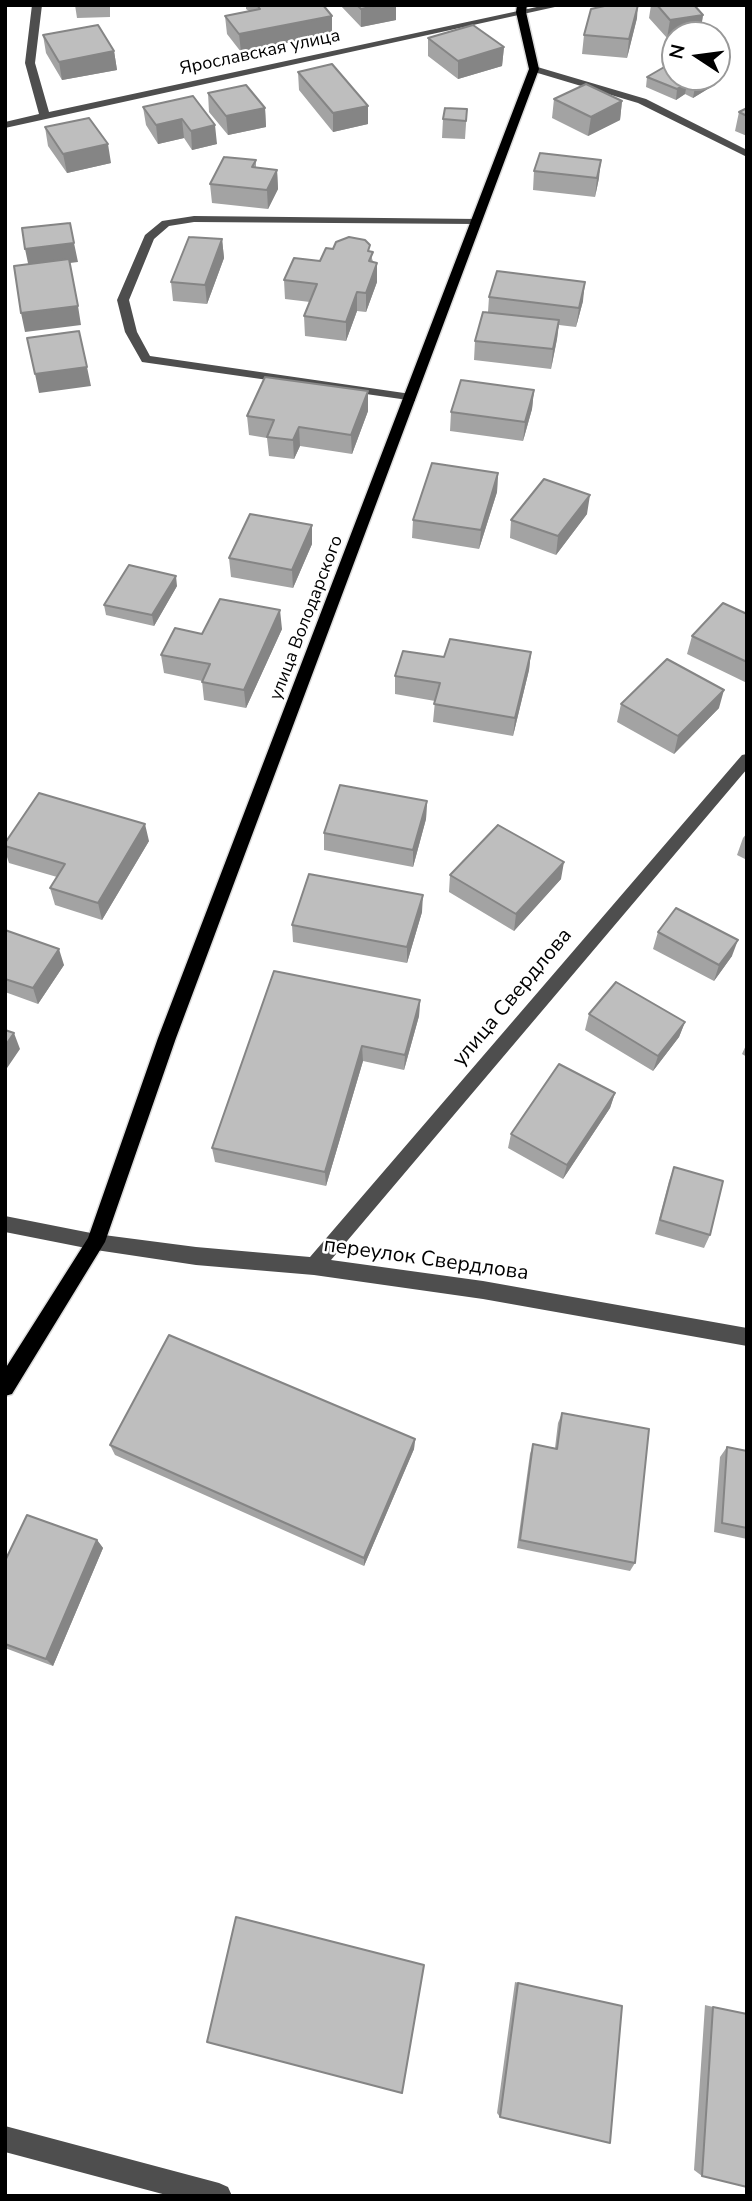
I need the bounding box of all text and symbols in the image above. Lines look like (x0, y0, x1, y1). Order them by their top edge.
north arrow (661, 21, 731, 91)
street label: Ярославская улица (178, 25, 342, 81)
text: N (663, 42, 692, 62)
street label: улица Володарского (266, 533, 348, 703)
street label: улица Свердлова (448, 924, 578, 1072)
street label: переулок Свердлова (322, 1233, 530, 1287)

